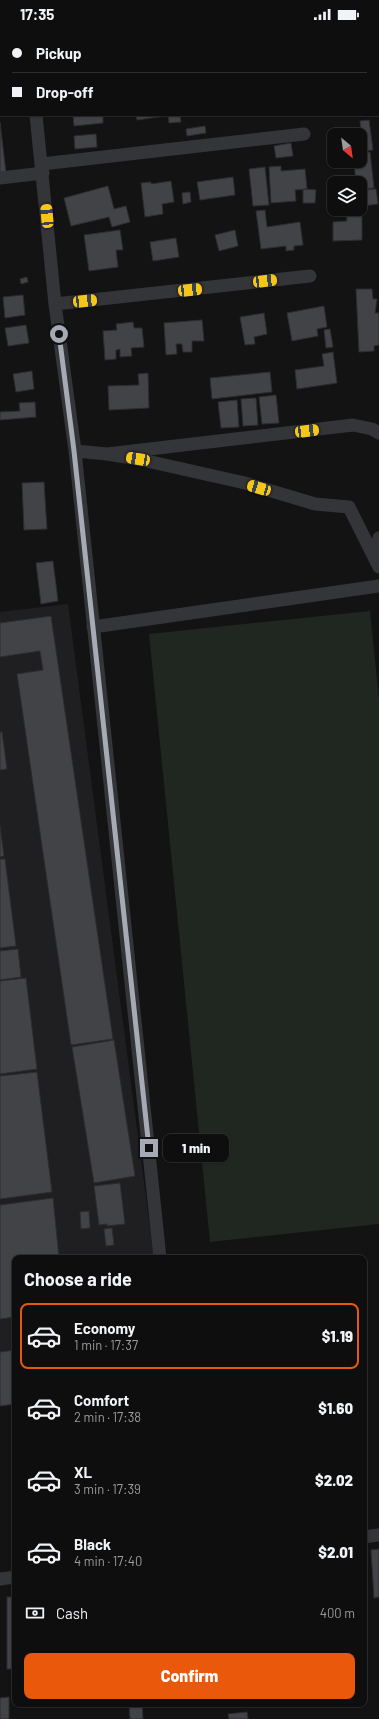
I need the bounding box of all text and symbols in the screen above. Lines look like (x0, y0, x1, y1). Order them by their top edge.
text: 17:35 (20, 5, 54, 23)
text: Pickup (36, 44, 82, 62)
text: Drop-off (36, 83, 94, 101)
north arrow (327, 128, 367, 168)
map controls (327, 128, 367, 216)
button: layers (327, 176, 367, 216)
car (40, 204, 54, 228)
car (252, 274, 278, 288)
car (177, 283, 203, 297)
car (72, 294, 98, 308)
route start (50, 325, 68, 343)
car (294, 424, 320, 438)
car (125, 451, 151, 467)
car (246, 479, 272, 497)
callout: 1 min (163, 1134, 229, 1162)
route end (140, 1139, 158, 1157)
text: 1 min (182, 1140, 210, 1156)
text: Choose a ride (24, 1268, 132, 1290)
icon: car (26, 1318, 62, 1354)
text: Economy (74, 1319, 135, 1337)
text: $1.19 (322, 1327, 353, 1345)
text: 1 min · 17:37 (74, 1337, 138, 1353)
icon: car (26, 1390, 62, 1426)
text: Comfort (74, 1391, 129, 1409)
text: $1.60 (318, 1399, 353, 1417)
text: 2 min · 17:38 (74, 1409, 141, 1425)
icon: car (26, 1462, 62, 1498)
text: XL (74, 1463, 92, 1481)
text: $2.02 (315, 1471, 353, 1489)
text: 3 min · 17:39 (74, 1481, 141, 1497)
icon: car (26, 1534, 62, 1570)
text: Black (74, 1535, 111, 1553)
text: $2.01 (318, 1543, 353, 1561)
text: 4 min · 17:40 (74, 1553, 142, 1569)
icon: cash (24, 1602, 46, 1624)
text: Cash (56, 1604, 88, 1622)
text: 400 m (320, 1605, 355, 1621)
button: Confirm (24, 1653, 355, 1699)

